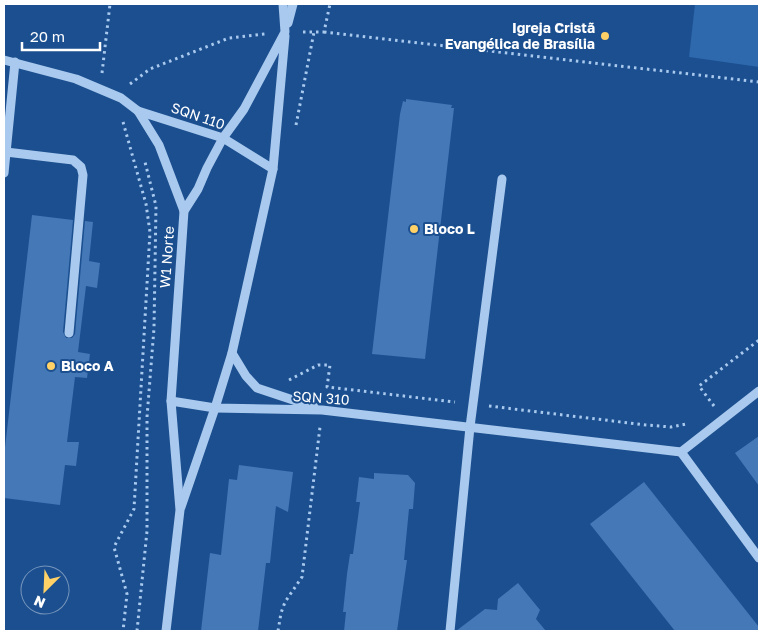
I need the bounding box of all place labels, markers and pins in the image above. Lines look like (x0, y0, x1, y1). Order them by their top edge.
place label: Igreja Cristã Evangélica de Brasília (445, 19, 595, 52)
marker: Igreja Cristã Evangélica de Brasília (599, 30, 611, 42)
place label: Bloco L (424, 220, 475, 237)
marker: Bloco L (408, 223, 420, 235)
place label: Bloco A (61, 357, 114, 374)
marker: Bloco A (45, 360, 57, 372)

